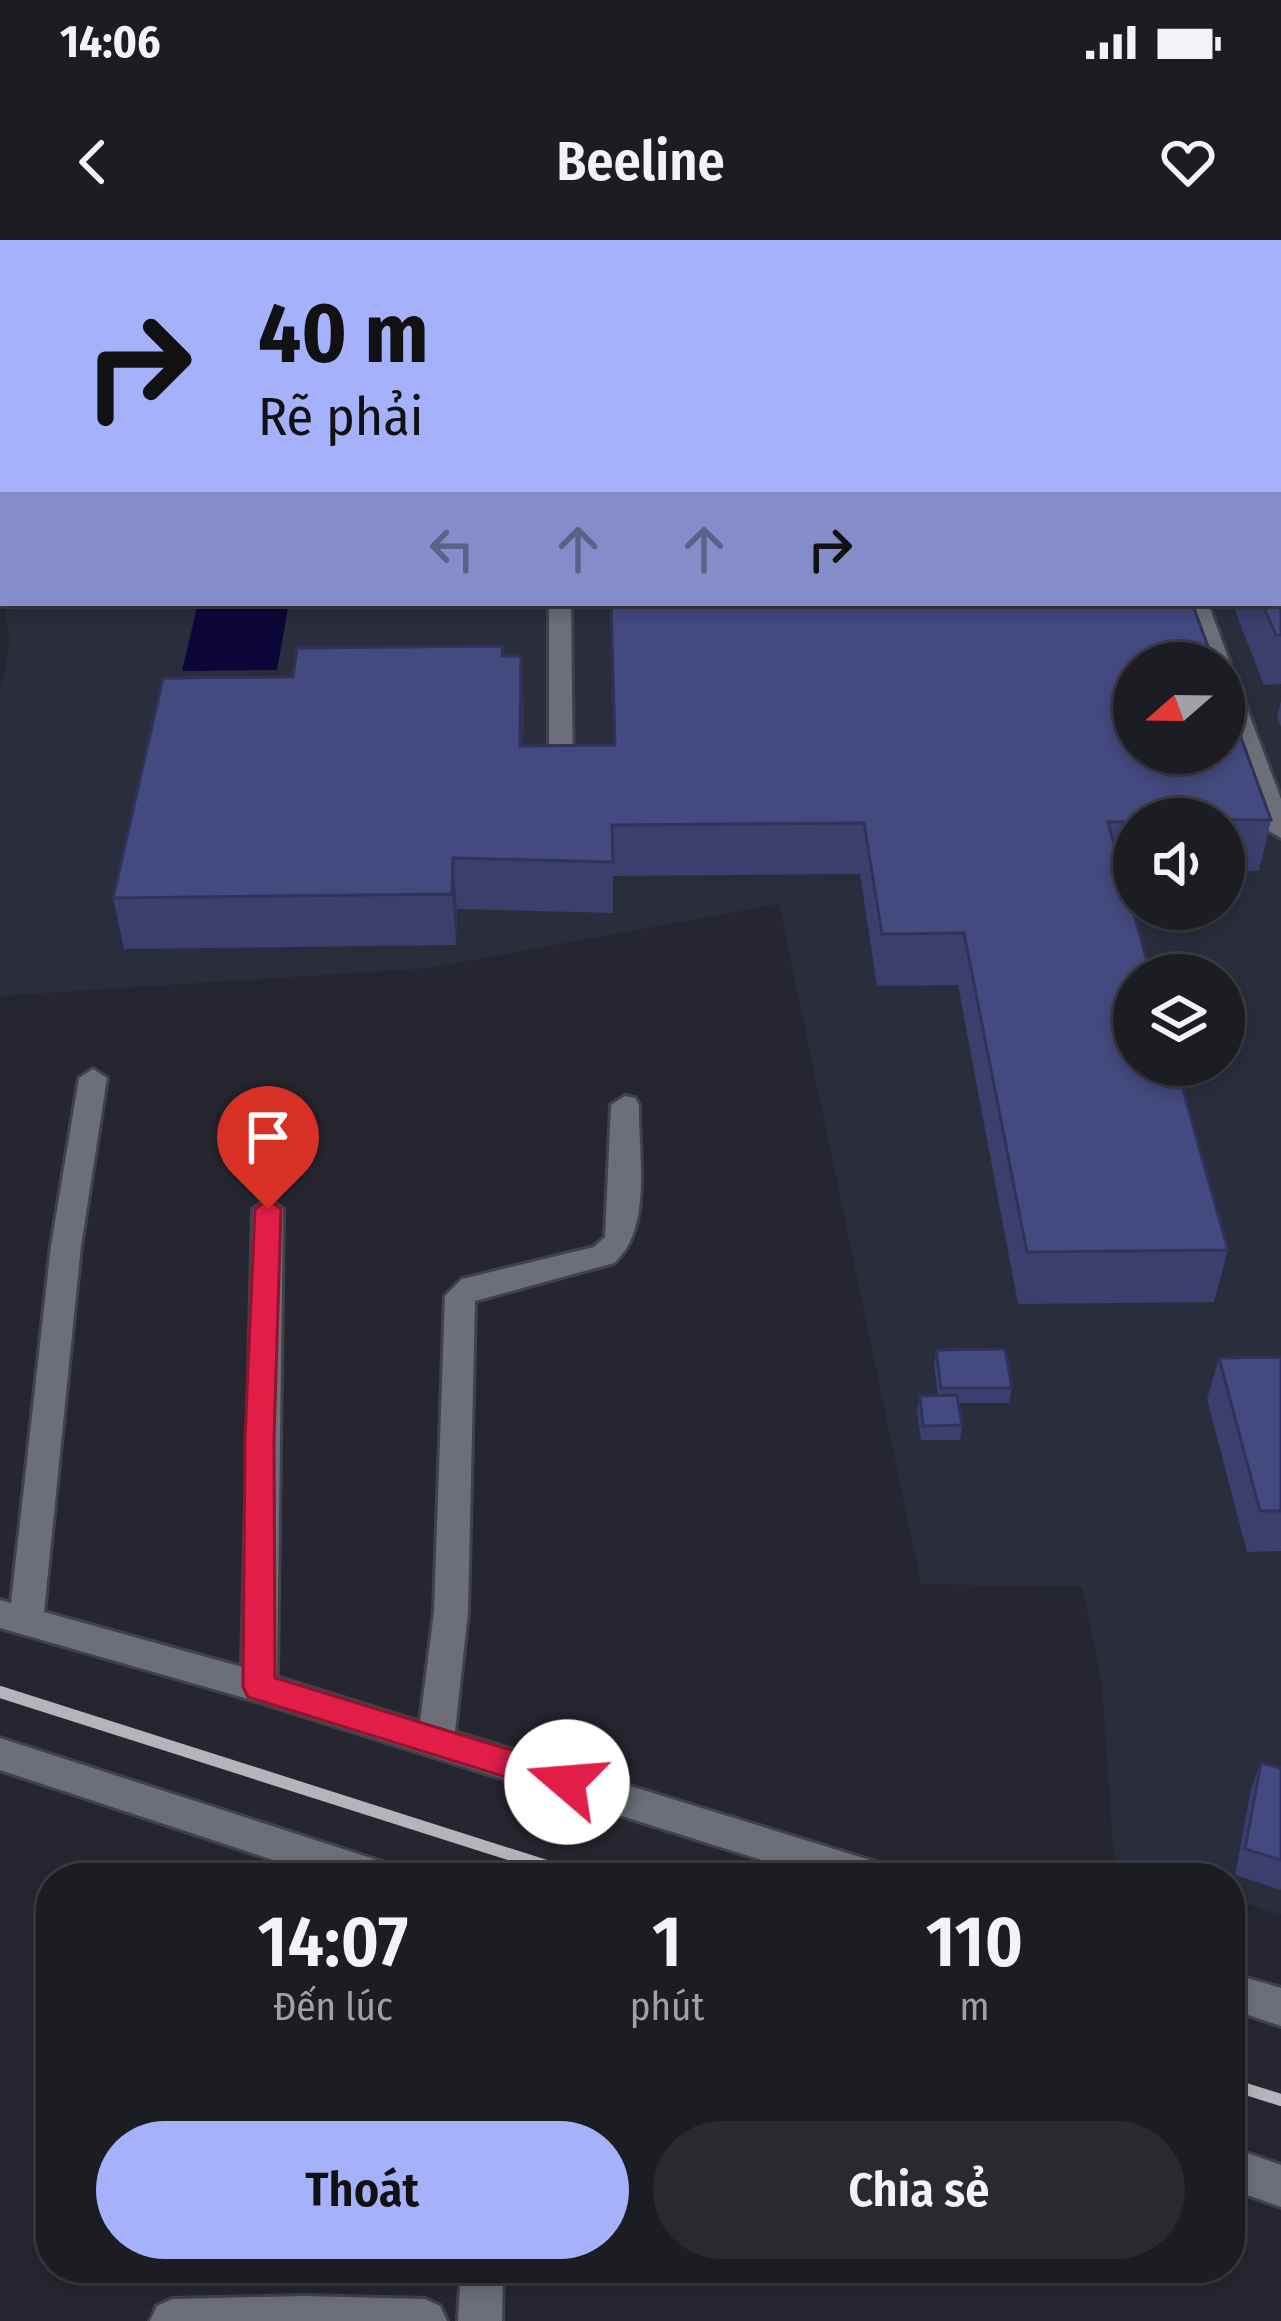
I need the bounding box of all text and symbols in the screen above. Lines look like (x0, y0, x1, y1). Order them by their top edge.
text: 14:06 (60, 15, 161, 69)
icon: back (60, 129, 126, 195)
icon: heart (1155, 129, 1221, 195)
text: Beeline (556, 130, 725, 194)
text: 40 m (258, 283, 429, 384)
icon: right (60, 288, 216, 444)
text: Rẽ phải (258, 385, 423, 449)
icon: left (419, 516, 485, 582)
icon: ahead (545, 516, 611, 582)
icon: ahead (671, 516, 737, 582)
icon: right (797, 516, 863, 582)
north arrow (1113, 642, 1245, 774)
map controls (1113, 642, 1245, 1086)
button: sound (1113, 798, 1245, 930)
button: layers (1113, 954, 1245, 1086)
pin (217, 1086, 319, 1209)
icon: arrive (235, 1104, 301, 1170)
position arrow (504, 1719, 630, 1845)
text: 14:07 (258, 1899, 408, 1985)
text: 1 (652, 1899, 682, 1985)
text: 110 (926, 1899, 1023, 1985)
text: Đến lúc (273, 1984, 393, 2030)
text: phút (630, 1984, 704, 2030)
text: m (960, 1984, 990, 2030)
button: Thoát (96, 2121, 629, 2259)
button: Chia sẻ (653, 2121, 1185, 2259)

